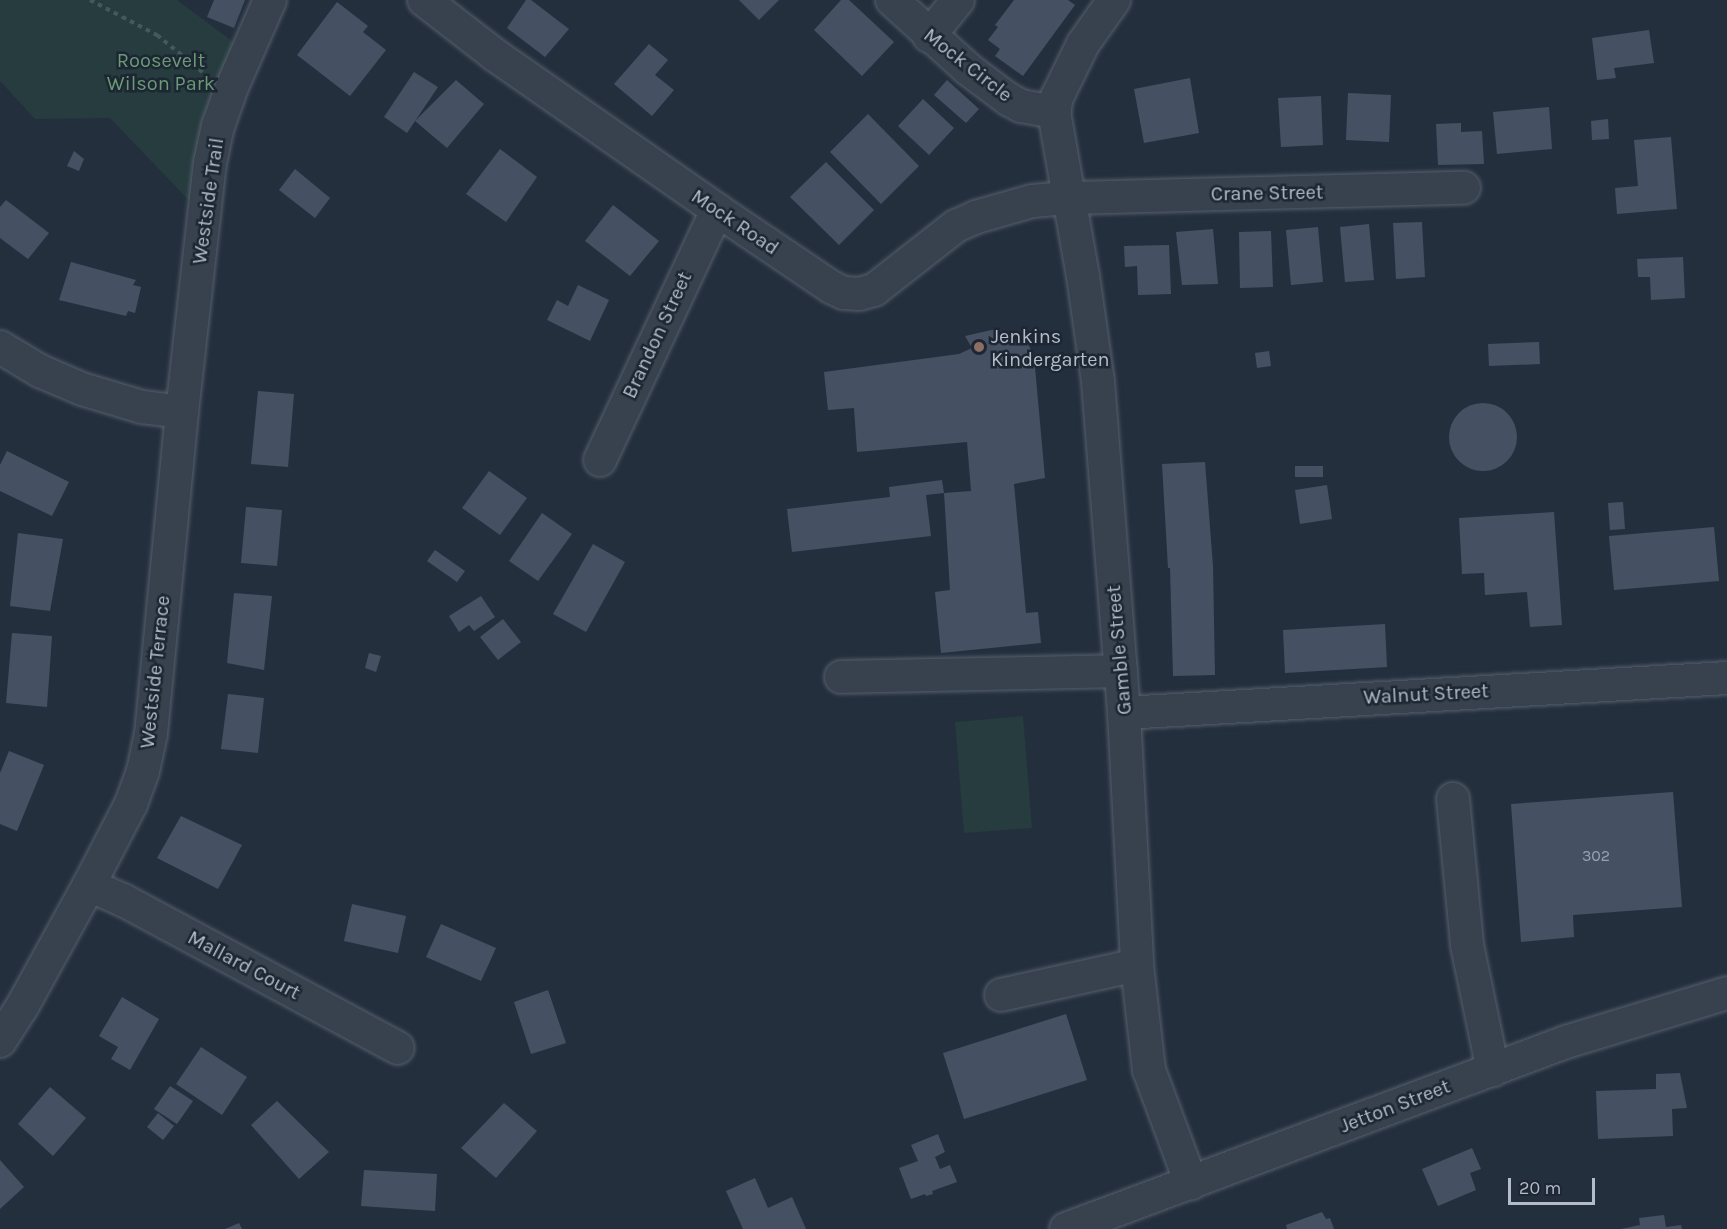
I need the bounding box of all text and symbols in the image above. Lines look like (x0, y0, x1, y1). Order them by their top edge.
street label: Mock Circle (919, 23, 1017, 107)
park label: Roosevelt Wilson Park (107, 48, 215, 95)
street label: Westside Trail (187, 136, 229, 266)
street label: Crane Street (1211, 180, 1323, 206)
street label: Mock Road (687, 184, 783, 260)
street label: Brandon Street (617, 268, 697, 402)
place label: Jenkins Kindergarten (991, 324, 1110, 371)
marker: Jenkins Kindergarten (972, 340, 986, 354)
street label: Gamble Street (1101, 584, 1137, 716)
street label: Westside Terrace (135, 594, 175, 750)
street label: Walnut Street (1363, 679, 1489, 709)
house number: 302 (1582, 846, 1610, 866)
street label: Mallard Court (184, 925, 304, 1005)
street label: Jetton Street (1337, 1074, 1453, 1138)
scale bar (1511, 1166, 1598, 1204)
text: 20 m (1519, 1177, 1561, 1199)

